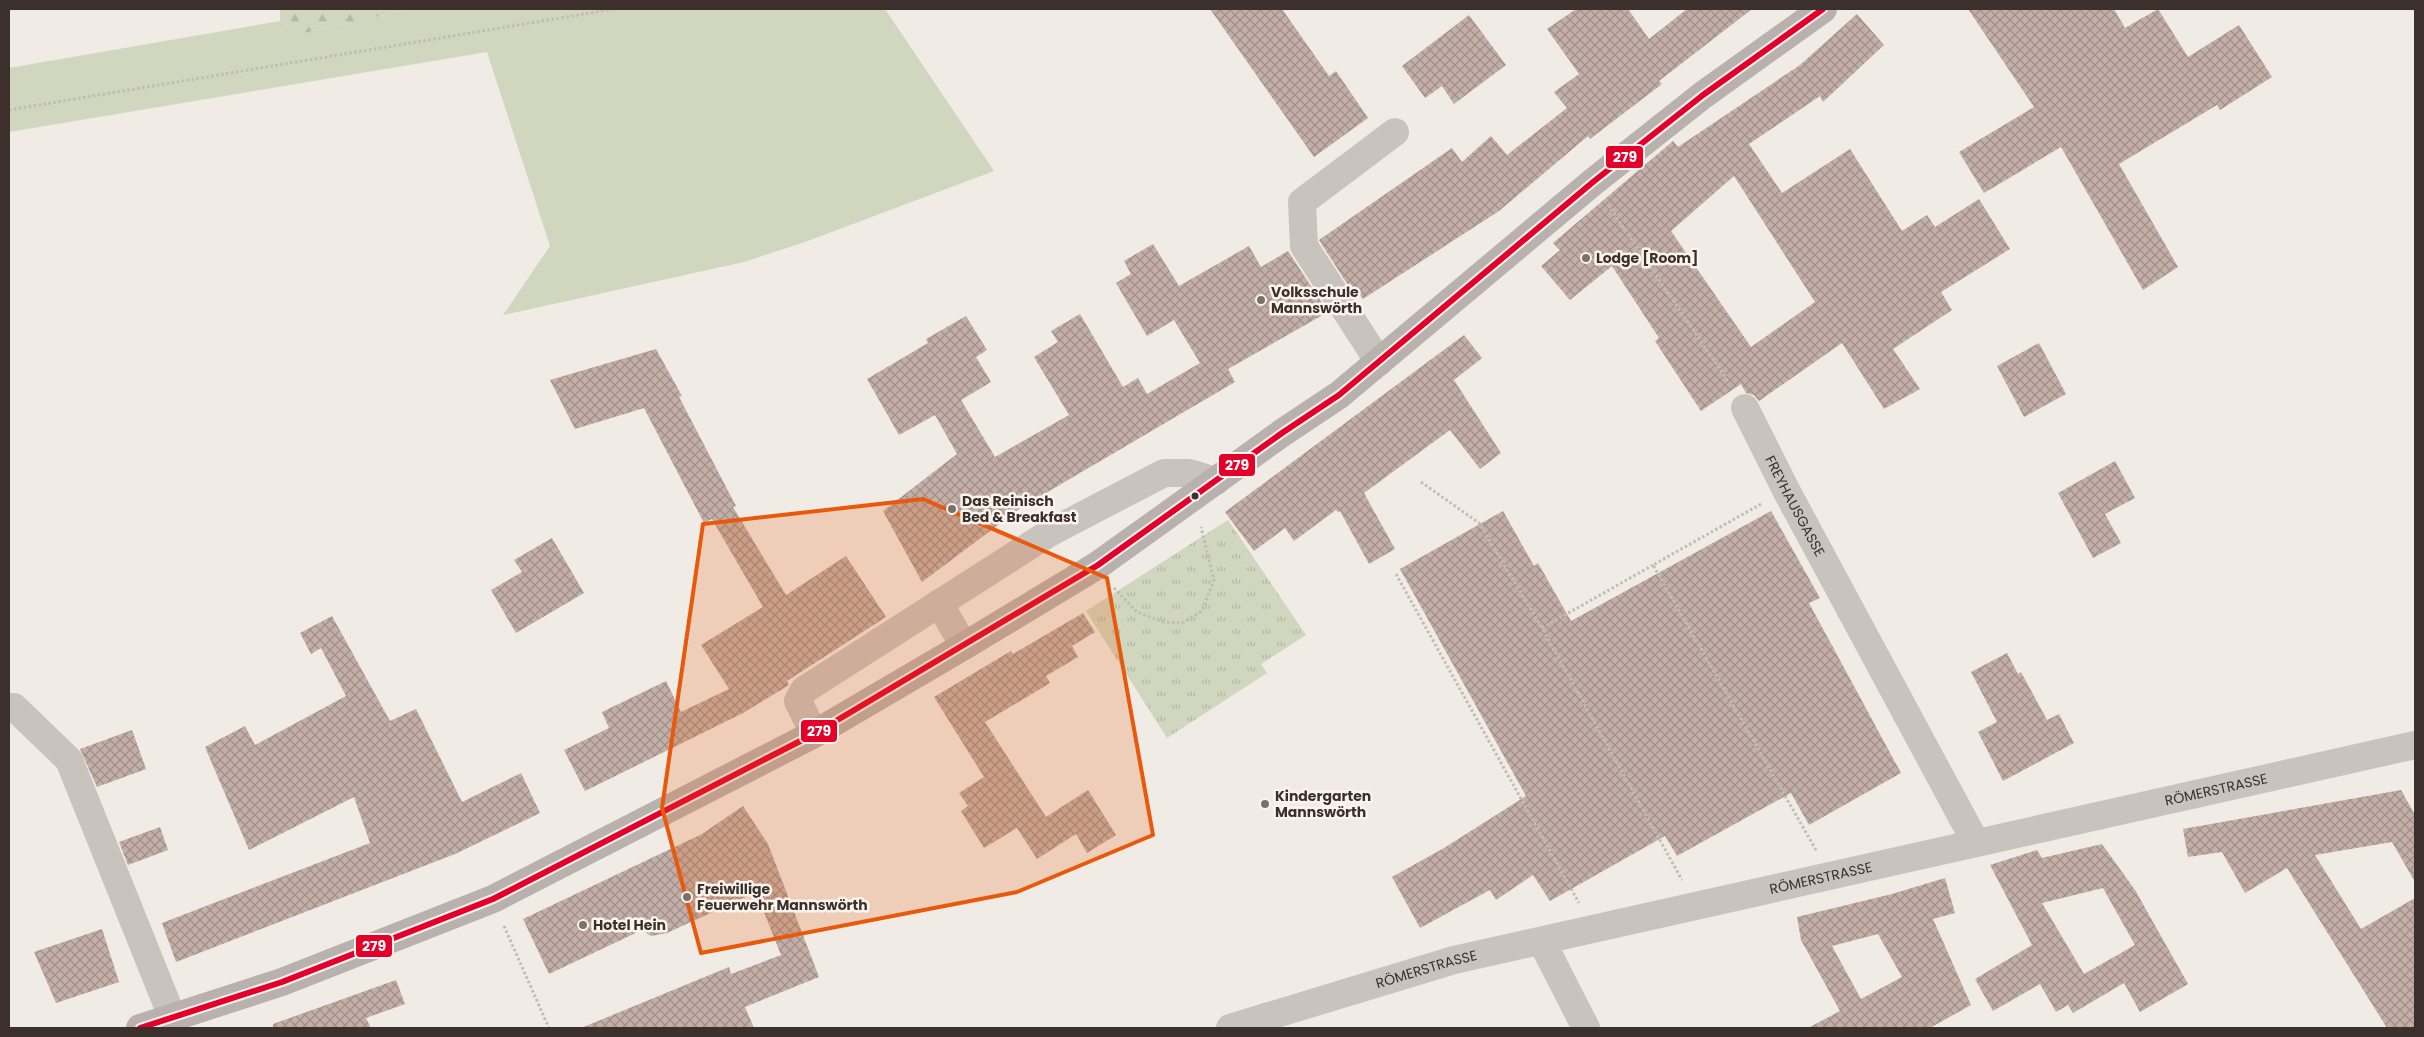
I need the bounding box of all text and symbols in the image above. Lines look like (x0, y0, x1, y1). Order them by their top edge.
line badge: 279 (1605, 145, 1644, 169)
text: 279 (1613, 147, 1637, 167)
place label: Lodge [Room] (1596, 248, 1698, 268)
marker: Lodge [Room] (1580, 252, 1592, 264)
place label: Volksschule Mannswörth (1271, 282, 1362, 318)
marker: Volksschule Mannswörth (1255, 294, 1267, 306)
street label: FREYHAUSGASSE (1760, 452, 1830, 560)
line badge: 279 (1218, 453, 1256, 477)
text: 279 (1225, 455, 1249, 475)
place label: Das Reinisch Bed & Breakfast (962, 491, 1077, 527)
unlabelled marker (1190, 491, 1200, 501)
marker: Das Reinisch Bed & Breakfast (946, 503, 958, 515)
line badge: 279 (800, 719, 838, 743)
text: 279 (807, 721, 831, 741)
street label: RÖMERSTRASSE (2163, 768, 2269, 811)
place label: Kindergarten Mannswörth (1275, 786, 1371, 822)
marker: Kindergarten Mannswörth (1259, 798, 1271, 810)
street label: RÖMERSTRASSE (1768, 857, 1874, 899)
place label: Freiwillige Feuerwehr Mannswörth (697, 879, 868, 915)
marker: Freiwillige Feuerwehr Mannswörth (681, 891, 693, 903)
place label: Hotel Hein (593, 915, 666, 935)
marker: Hotel Hein (577, 919, 589, 931)
line badge: 279 (355, 934, 393, 958)
text: 279 (362, 936, 386, 956)
street label: RÖMERSTRASSE (1373, 945, 1479, 993)

